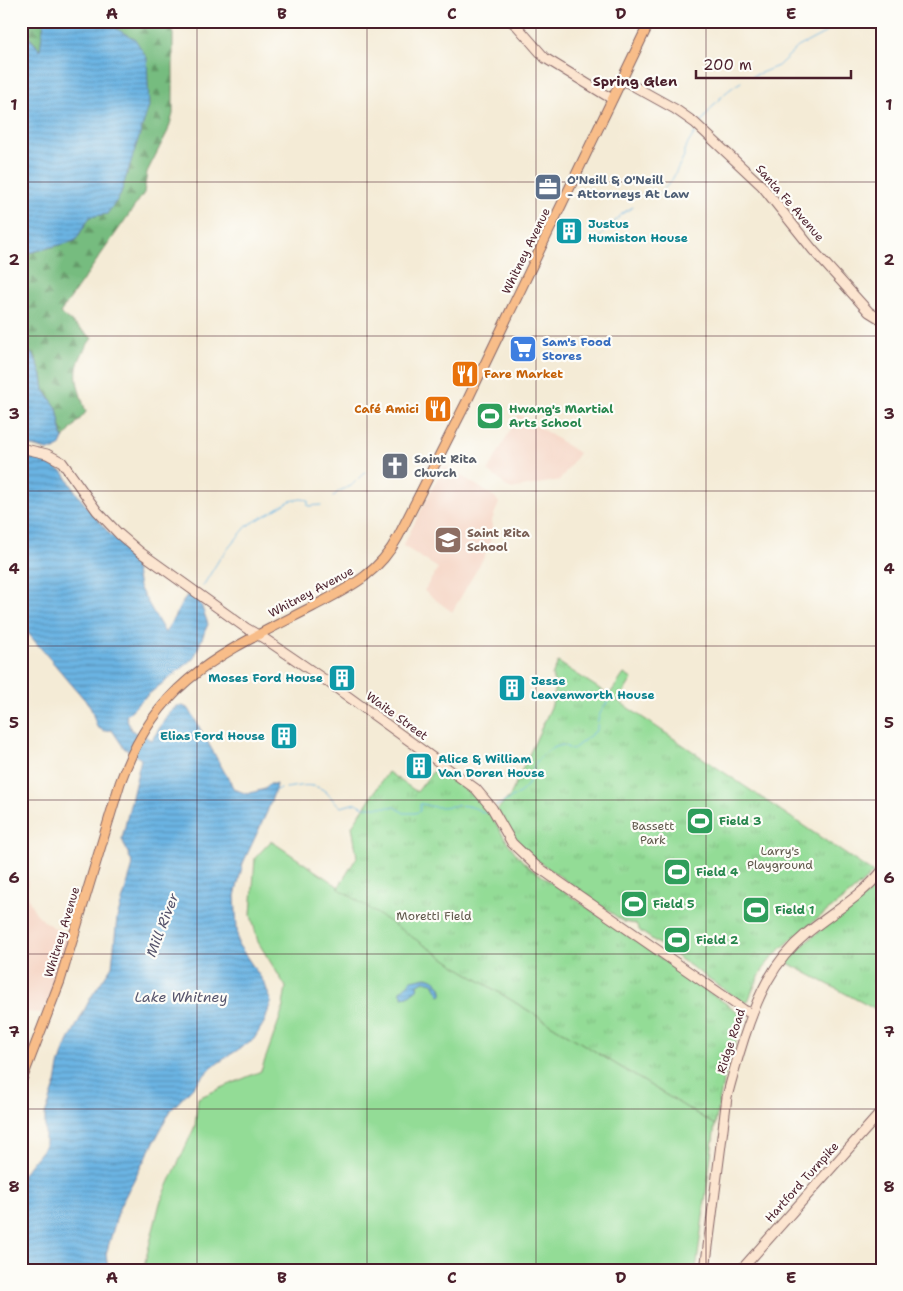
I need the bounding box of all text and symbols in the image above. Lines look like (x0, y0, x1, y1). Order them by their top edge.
text: A (106, 3, 118, 24)
text: B (277, 3, 287, 24)
text: C (447, 3, 457, 24)
text: D (615, 3, 627, 24)
text: E (786, 3, 796, 24)
scale bar (696, 48, 850, 80)
text: 200 m (703, 55, 752, 75)
district label: Spring Glen (593, 72, 677, 90)
text: 1 (10, 94, 18, 115)
text: 1 (885, 94, 893, 115)
street label: Santa Fe Avenue (752, 161, 828, 245)
office icon: O'Neill & O'Neill - Attorneys At Law (533, 172, 563, 202)
place label: O'Neill & O'Neill - Attorneys At Law (567, 172, 689, 202)
street label: Whitney Avenue (498, 205, 554, 297)
building icon: Justus Humiston House (554, 216, 584, 246)
place label: Justus Humiston House (588, 216, 688, 246)
text: 2 (8, 249, 20, 270)
text: 2 (883, 249, 895, 270)
supermarket icon: Sam's Food Stores (508, 334, 538, 364)
place label: Sam's Food Stores (542, 334, 611, 364)
restaurant icon: Fare Market (450, 359, 480, 389)
place label: Fare Market (484, 366, 563, 382)
restaurant icon: Café Amici (423, 394, 453, 424)
place label: Café Amici (354, 401, 419, 417)
sports icon: Hwang's Martial Arts School (475, 401, 505, 431)
place label: Hwang's Martial Arts School (509, 401, 613, 431)
text: 3 (8, 403, 20, 424)
text: 3 (883, 403, 895, 424)
church icon: Saint Rita Church (380, 451, 410, 481)
place label: Saint Rita Church (414, 451, 478, 481)
school or university icon: Saint Rita School (433, 525, 463, 555)
place label: Saint Rita School (467, 525, 531, 555)
text: 4 (8, 558, 20, 579)
text: 4 (883, 558, 895, 579)
street label: Whitney Avenue (266, 563, 357, 621)
building icon: Moses Ford House (327, 663, 357, 693)
place label: Moses Ford House (208, 670, 323, 686)
building icon: Jesse Leavenworth House (497, 673, 527, 703)
place label: Jesse Leavenworth House (531, 673, 655, 703)
street label: Waite Street (363, 688, 431, 744)
text: 5 (9, 712, 19, 733)
text: 5 (884, 712, 894, 733)
building icon: Elias Ford House (269, 721, 299, 751)
place label: Elias Ford House (160, 728, 265, 744)
building icon: Alice & William Van Doren House (404, 751, 434, 781)
place label: Alice & William Van Doren House (438, 751, 545, 781)
sports icon: Field 3 (685, 806, 715, 836)
place label: Field 3 (719, 813, 762, 829)
park label: Bassett Park (632, 818, 674, 848)
park label: Larry's Playground (747, 843, 813, 873)
sports icon: Field 4 (662, 857, 692, 887)
place label: Field 4 (696, 864, 739, 880)
text: 6 (8, 867, 20, 888)
text: 6 (883, 867, 895, 888)
street label: Whitney Avenue (41, 884, 83, 979)
sports icon: Field 5 (619, 889, 649, 919)
water label: Mill River (142, 890, 182, 959)
sports icon: Field 1 (741, 895, 771, 925)
place label: Field 5 (653, 896, 695, 912)
place label: Field 1 (775, 902, 815, 918)
park label: Moretti Field (396, 908, 472, 924)
sports icon: Field 2 (662, 925, 692, 955)
place label: Field 2 (696, 932, 739, 948)
water label: Lake Whitney (135, 988, 227, 1006)
street label: Ridge Road (713, 1006, 749, 1075)
text: 7 (8, 1021, 20, 1042)
text: 7 (883, 1021, 895, 1042)
street label: Hartford Turnpike (762, 1138, 843, 1226)
text: 8 (8, 1176, 20, 1197)
text: 8 (883, 1176, 895, 1197)
text: A (106, 1267, 118, 1288)
text: B (277, 1267, 287, 1288)
text: C (447, 1267, 457, 1288)
text: D (615, 1267, 627, 1288)
text: E (786, 1267, 796, 1288)

